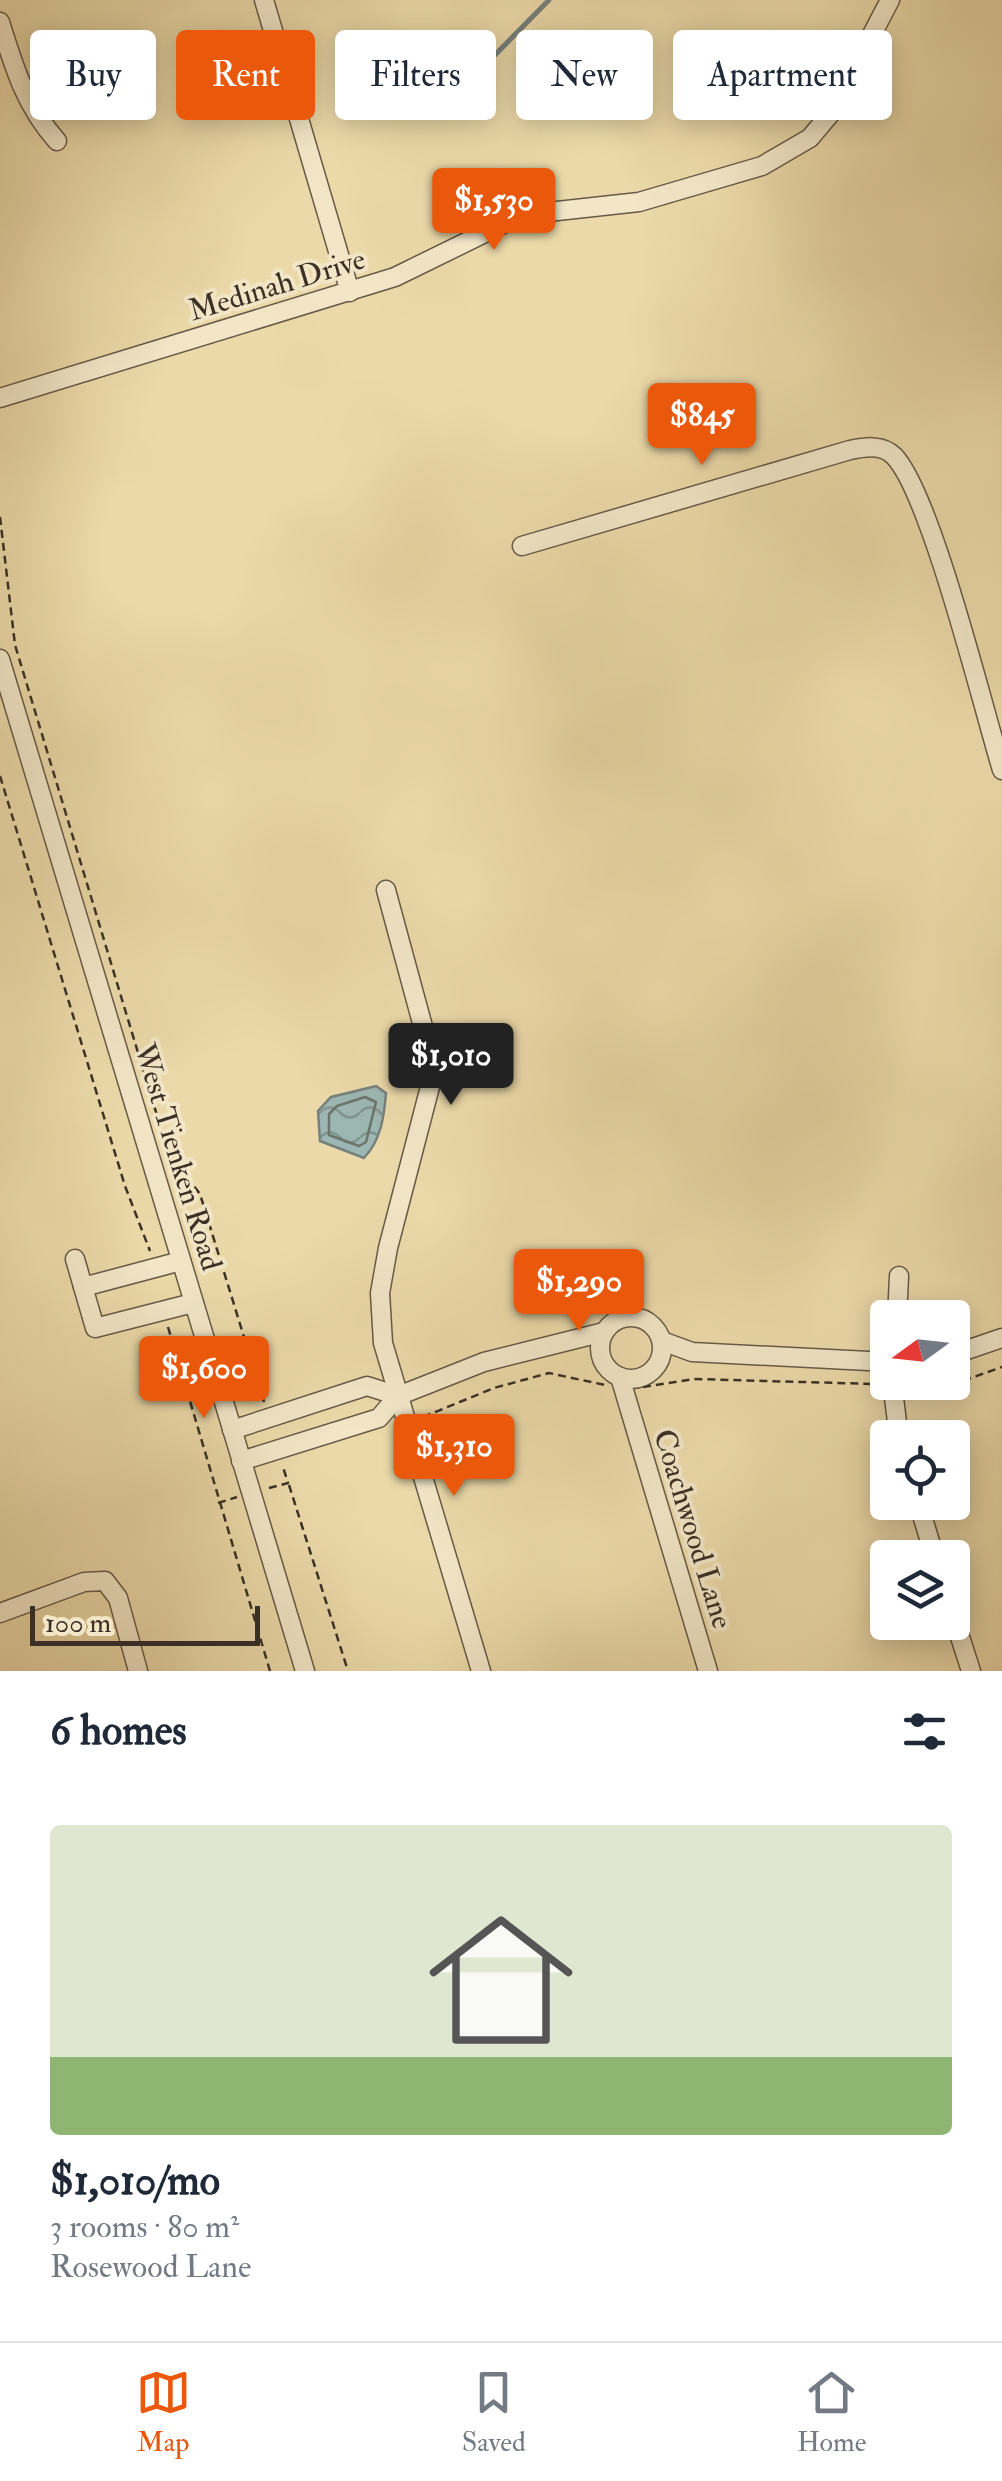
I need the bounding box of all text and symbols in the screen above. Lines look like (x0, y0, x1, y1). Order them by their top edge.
chip: Buy (30, 30, 156, 120)
chip: Rent (176, 30, 315, 120)
chip: Filters (335, 30, 496, 120)
chip: New (516, 30, 653, 120)
chip: Apartment (673, 30, 892, 120)
pin: $1,530 (413, 168, 575, 253)
text: $1,530 (454, 180, 534, 220)
street label: Medinah Drive (184, 241, 370, 329)
pin: $845 (643, 383, 761, 468)
text: $845 (670, 395, 734, 435)
pin: $1,010 (370, 1023, 532, 1108)
text: $1,010 (411, 1035, 491, 1075)
street label: West Tienken Road (126, 1038, 230, 1275)
pin: $1,290 (498, 1249, 660, 1334)
text: $1,290 (536, 1261, 622, 1301)
north arrow (870, 1300, 970, 1400)
map controls (870, 1300, 970, 1640)
pin: $1,600 (123, 1336, 285, 1421)
text: $1,600 (161, 1348, 247, 1388)
pin: $1,310 (373, 1414, 535, 1499)
button: locate (870, 1420, 970, 1520)
street label: Coachwood Lane (645, 1425, 741, 1633)
text: $1,310 (415, 1426, 493, 1466)
button: layers (870, 1540, 970, 1640)
scale bar (30, 1601, 260, 1646)
text: 100 m (45, 1606, 111, 1641)
icon: filters (897, 1704, 952, 1759)
text: 6 homes (50, 1705, 187, 1757)
icon: home (411, 1890, 591, 2070)
text: $1,010/mo (50, 2155, 220, 2207)
text: 3 rooms · 80 m² (50, 2207, 239, 2247)
text: Rosewood Lane (50, 2247, 251, 2287)
tab: Map (136, 2365, 191, 2460)
tab: Saved (462, 2365, 526, 2460)
tab: Home (797, 2365, 866, 2460)

